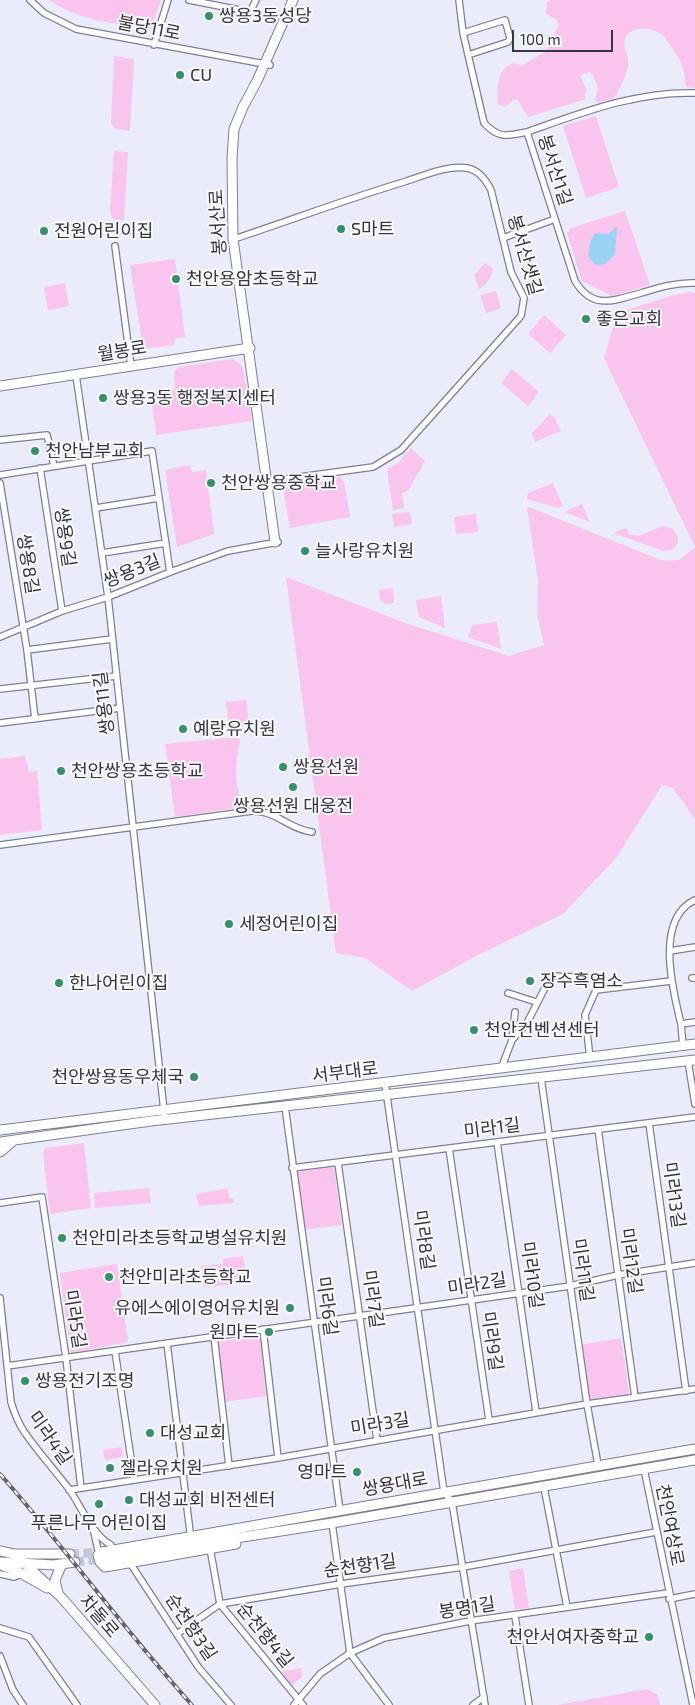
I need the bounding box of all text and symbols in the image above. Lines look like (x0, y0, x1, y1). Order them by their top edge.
place label: 쌍용3동성당 (219, 5, 312, 27)
marker: 쌍용3동성당 (203, 10, 215, 22)
street label: 불당11로 (116, 11, 182, 45)
scale bar (515, 20, 616, 52)
text: 100 m (520, 30, 561, 48)
place label: CU (190, 64, 212, 86)
marker: CU (174, 69, 186, 81)
street label: 봉서산1길 (533, 132, 577, 208)
street label: 봉서산로 (205, 188, 231, 256)
street label: 봉서산샛길 (503, 212, 547, 298)
place label: S마트 (351, 218, 394, 240)
place label: 전원어린이집 (54, 220, 153, 242)
marker: S마트 (335, 223, 347, 235)
marker: 전원어린이집 (38, 225, 50, 237)
place label: 천안용암초등학교 (186, 268, 318, 290)
marker: 천안용암초등학교 (170, 273, 182, 285)
place label: 좋은교회 (596, 308, 662, 330)
marker: 좋은교회 (580, 313, 592, 325)
street label: 월봉로 (96, 336, 148, 366)
place label: 쌍용3동 행정복지센터 (113, 387, 276, 409)
marker: 쌍용3동 행정복지센터 (97, 392, 109, 404)
place label: 천안남부교회 (45, 440, 144, 462)
marker: 천안남부교회 (29, 445, 41, 457)
place label: 천안쌍용중학교 (221, 472, 337, 494)
marker: 천안쌍용중학교 (205, 477, 217, 489)
street label: 쌍용9길 (50, 506, 80, 568)
street label: 쌍용8길 (13, 532, 43, 596)
place label: 늘사랑유치원 (315, 540, 414, 562)
marker: 늘사랑유치원 (299, 545, 311, 557)
street label: 쌍용3길 (100, 550, 164, 592)
street label: 쌍용11길 (89, 670, 119, 736)
place label: 예랑유치원 (193, 718, 276, 740)
marker: 예랑유치원 (177, 723, 189, 735)
place label: 쌍용선원 (293, 756, 359, 778)
place label: 천안쌍용초등학교 (71, 760, 203, 782)
marker: 쌍용선원 (277, 761, 289, 773)
marker: 천안쌍용초등학교 (55, 765, 67, 777)
marker: 쌍용선원 대웅전 (287, 781, 299, 793)
place label: 쌍용선원 대웅전 (233, 795, 353, 817)
place label: 세정어린이집 (239, 913, 338, 935)
marker: 세정어린이집 (223, 918, 235, 930)
place label: 장수흑염소 (540, 970, 623, 992)
place label: 한나어린이집 (69, 972, 168, 994)
marker: 장수흑염소 (524, 975, 536, 987)
marker: 한나어린이집 (53, 977, 65, 989)
place label: 천안컨벤션센터 (484, 1019, 600, 1041)
marker: 천안컨벤션센터 (468, 1024, 480, 1036)
street label: 서부대로 (311, 1057, 379, 1087)
place label: 천안쌍용동우체국 (52, 1066, 184, 1088)
marker: 천안쌍용동우체국 (188, 1071, 200, 1083)
street label: 미라1길 (462, 1114, 522, 1142)
street label: 미라13길 (659, 1160, 689, 1230)
street label: 미라8길 (409, 1208, 439, 1272)
street label: 미라12길 (616, 1226, 646, 1296)
place label: 천안미라초등학교병설유치원 (72, 1227, 287, 1249)
marker: 천안미라초등학교병설유치원 (56, 1232, 68, 1244)
street label: 미라11길 (568, 1237, 598, 1303)
street label: 미라10길 (517, 1240, 547, 1310)
place label: 천안미라초등학교 (119, 1266, 251, 1288)
street label: 미라7길 (358, 1268, 388, 1330)
street label: 미라2길 (446, 1269, 508, 1299)
marker: 천안미라초등학교 (103, 1271, 115, 1283)
street label: 미라6길 (312, 1275, 342, 1337)
street label: 미라5길 (60, 1288, 90, 1350)
place label: 유에스에이영어유치원 (114, 1297, 280, 1319)
marker: 유에스에이영어유치원 (284, 1302, 296, 1314)
street label: 미라9길 (477, 1310, 507, 1372)
place label: 원마트 (209, 1321, 259, 1343)
marker: 원마트 (263, 1326, 275, 1338)
place label: 쌍용전기조명 (35, 1370, 134, 1392)
marker: 쌍용전기조명 (19, 1375, 31, 1387)
street label: 미라4길 (24, 1407, 76, 1469)
street label: 미라3길 (349, 1409, 411, 1439)
place label: 대성교회 (160, 1422, 226, 1444)
marker: 대성교회 (144, 1427, 156, 1439)
place label: 젤라유치원 (120, 1457, 203, 1479)
place label: 영마트 (297, 1461, 347, 1483)
marker: 젤라유치원 (104, 1462, 116, 1474)
marker: 영마트 (351, 1466, 363, 1478)
street label: 쌍용대로 (361, 1468, 429, 1500)
street label: 천안여상로 (651, 1482, 689, 1568)
place label: 대성교회 비전센터 (139, 1489, 275, 1511)
marker: 대성교회 비전센터 (123, 1494, 135, 1506)
marker: 푸른나무 어린이집 (93, 1498, 105, 1510)
place label: 푸른나무 어린이집 (31, 1512, 167, 1534)
street label: 순천향1길 (322, 1550, 398, 1582)
street label: 순천향3길 (161, 1589, 221, 1665)
street label: 차돌로 (75, 1590, 123, 1642)
street label: 봉명1길 (437, 1593, 497, 1623)
street label: 순천향4길 (232, 1598, 298, 1672)
place label: 천안서여자중학교 (507, 1626, 639, 1648)
marker: 천안서여자중학교 (643, 1631, 655, 1643)

